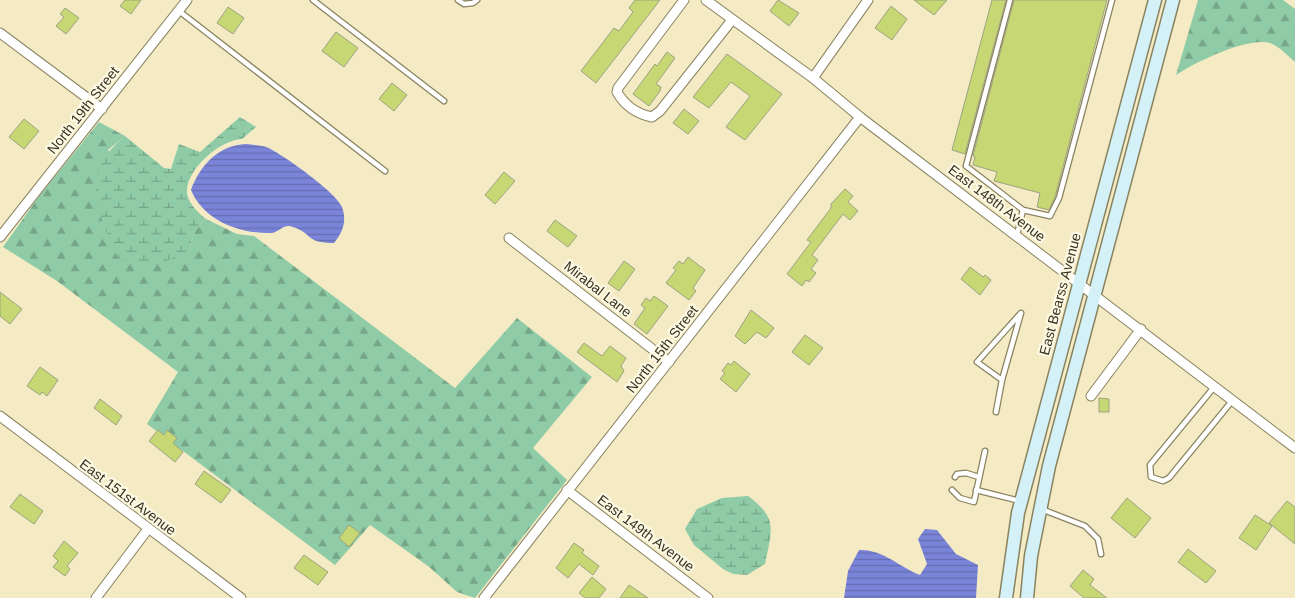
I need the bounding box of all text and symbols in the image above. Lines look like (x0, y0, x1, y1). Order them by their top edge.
street label: North 19th Street (44, 63, 122, 157)
street label: East 148th Avenue (945, 161, 1049, 245)
street label: East Bearss Avenue (1036, 231, 1084, 357)
street label: Mirabal Lane (561, 258, 635, 320)
street label: North 15th Street (623, 302, 701, 396)
street label: East 151st Avenue (77, 456, 180, 539)
street label: East 149th Avenue (594, 491, 698, 575)

